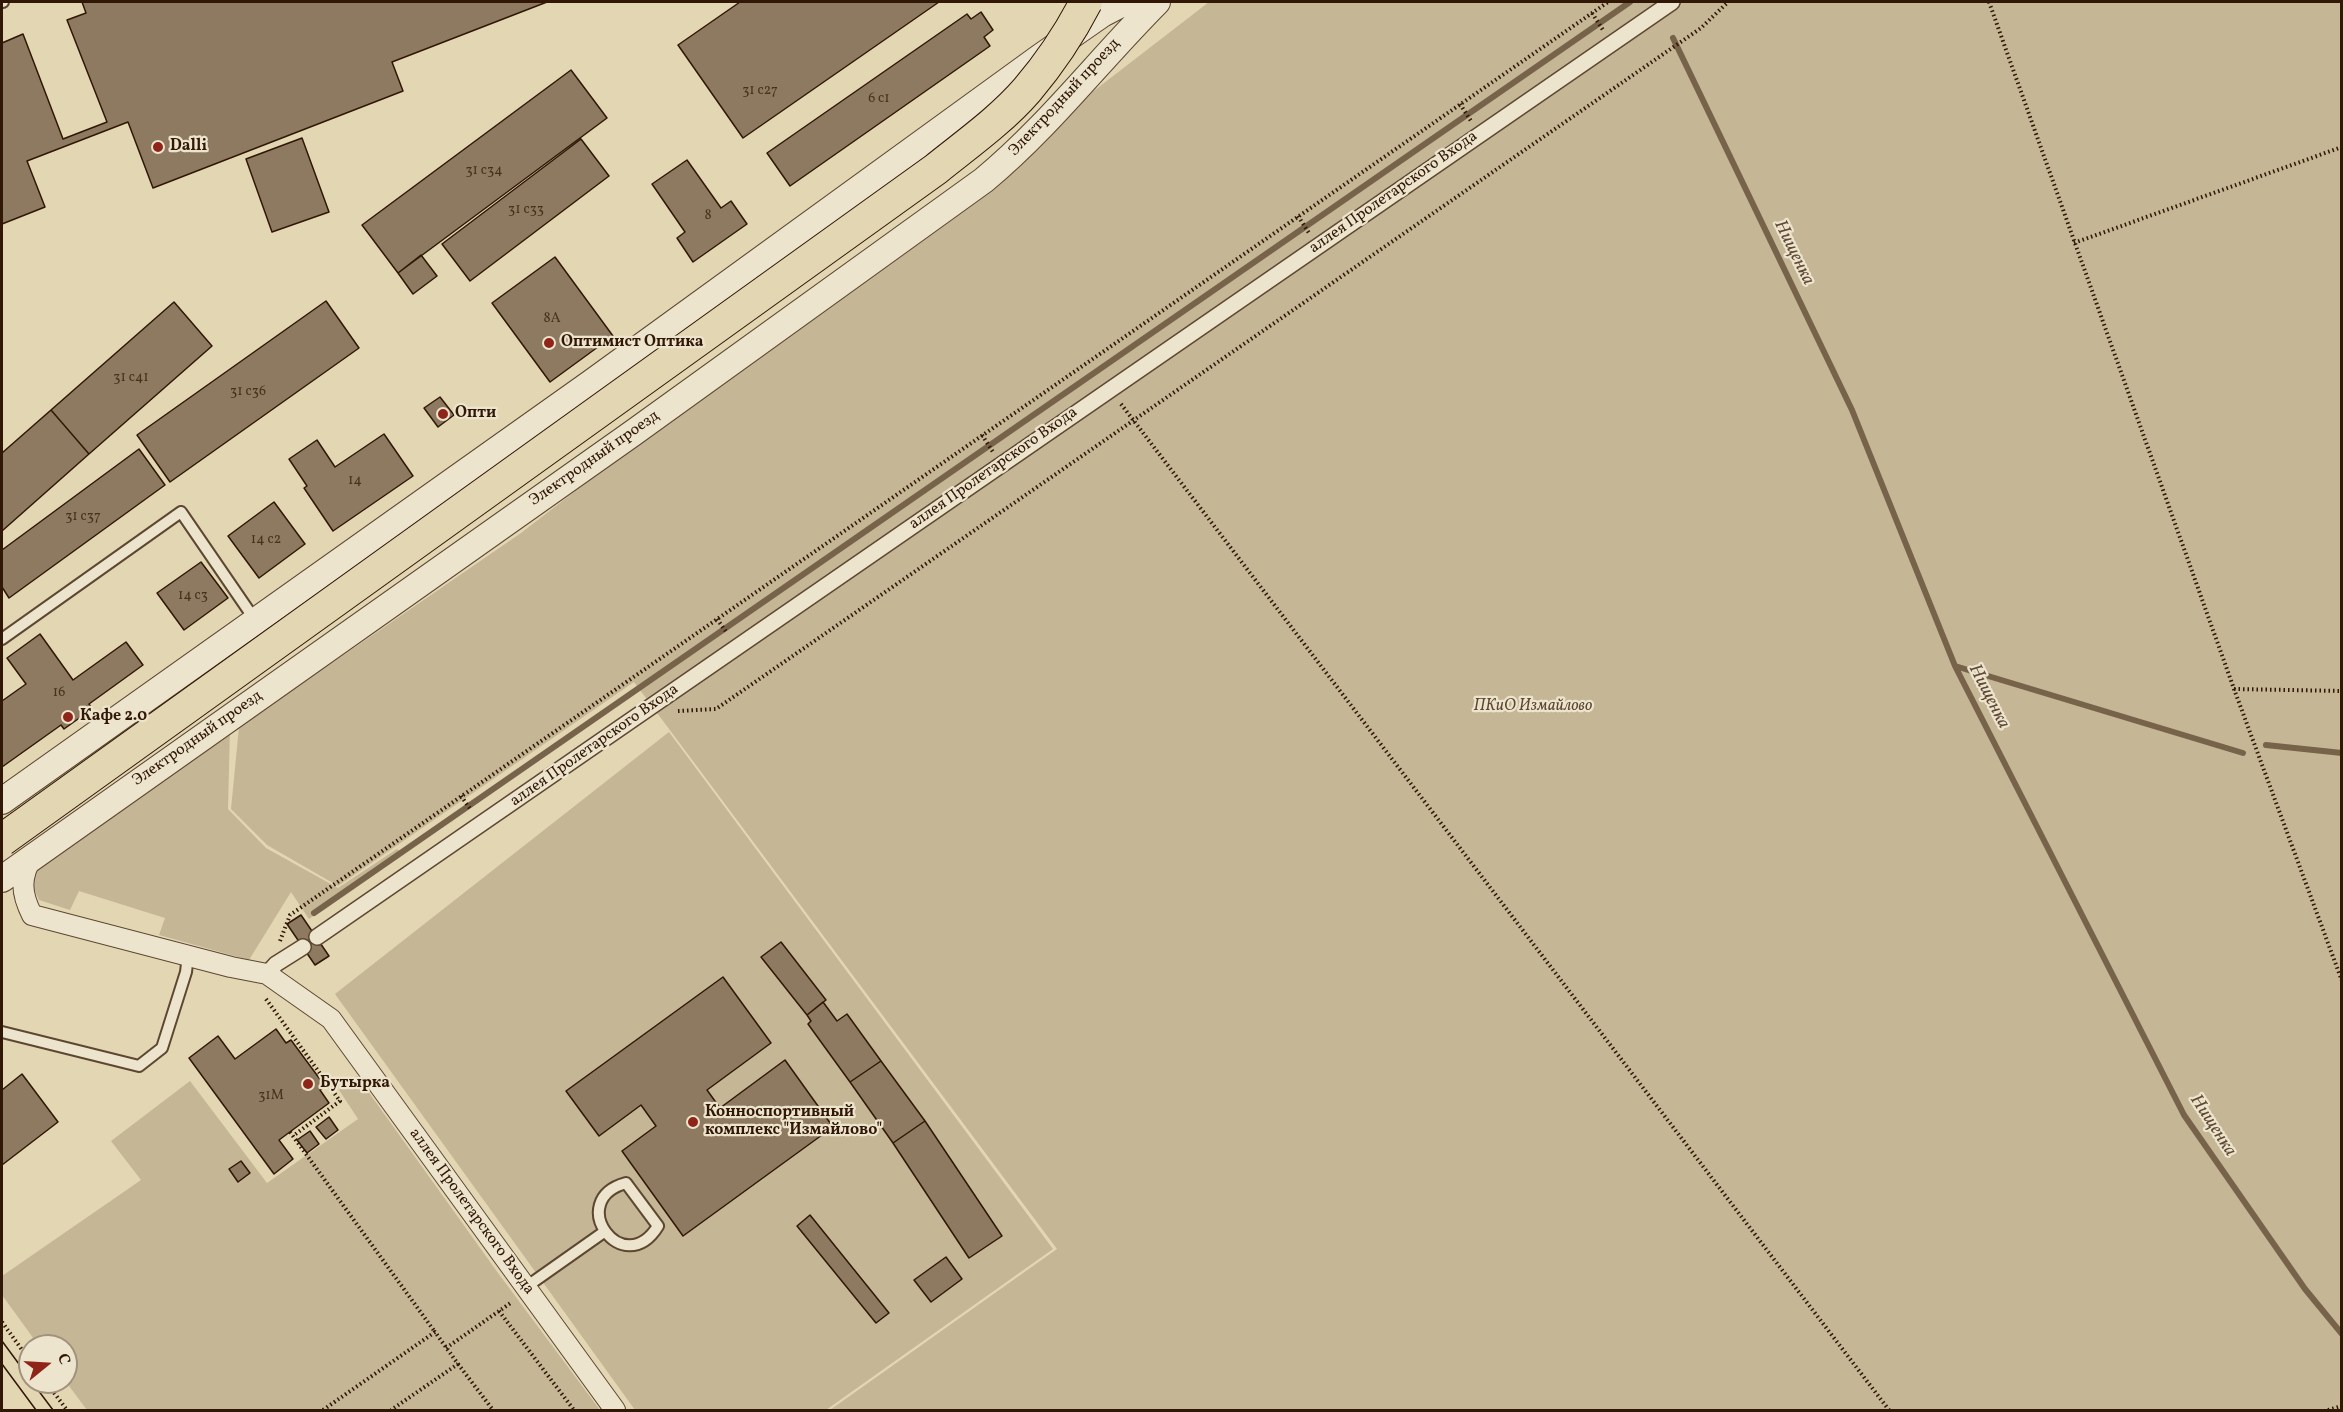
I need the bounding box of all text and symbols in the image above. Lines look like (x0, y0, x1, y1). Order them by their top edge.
street label: Электродный проезд (1005, 35, 1125, 161)
house number: 31 с27 (742, 83, 778, 99)
house number: 6 с1 (868, 91, 890, 107)
street label: аллея Пролетарского Входа (1306, 127, 1482, 259)
place label: Dalli (170, 137, 207, 157)
marker: Dalli (151, 140, 165, 154)
house number: 31 с34 (465, 163, 503, 179)
house number: 31 с33 (508, 202, 544, 218)
house number: 8 (704, 208, 712, 224)
water label: Нищенка (1768, 217, 1818, 289)
house number: 8А (544, 311, 560, 327)
place label: Оптимист Оптика (561, 333, 704, 353)
marker: Оптимист Оптика (542, 336, 556, 350)
house number: 31 с41 (113, 370, 149, 386)
house number: 31 с36 (230, 384, 266, 400)
street label: аллея Пролетарского Входа (906, 403, 1082, 535)
place label: Опти (455, 404, 496, 424)
marker: Опти (436, 407, 450, 421)
street label: Электродный проезд (526, 407, 664, 511)
house number: 14 (348, 473, 362, 489)
house number: 31 с37 (65, 509, 101, 525)
house number: 14 с2 (251, 532, 281, 548)
house number: 14 с3 (178, 588, 208, 604)
water label: Нищенка (1963, 661, 2013, 733)
street label: аллея Пролетарского Входа (507, 680, 683, 812)
house number: 16 (53, 685, 65, 701)
street label: Электродный проезд (129, 687, 267, 791)
park label: ПКиО Измайлово (1474, 697, 1592, 717)
place label: Кафе 2.0 (80, 707, 147, 727)
marker: Кафе 2.0 (61, 710, 75, 724)
place label: Бутырка (320, 1074, 390, 1094)
marker: Бутырка (301, 1077, 315, 1091)
house number: 31М (258, 1088, 284, 1104)
water label: Нищенка (2184, 1091, 2240, 1161)
place label: Конноспортивный комплекс "Измайлово" (705, 1103, 882, 1141)
marker: Конноспортивный комплекс "Измайлово" (686, 1115, 700, 1129)
street label: аллея Пролетарского Входа (404, 1125, 538, 1299)
north arrow (18, 1334, 78, 1394)
text: С (51, 1351, 75, 1367)

